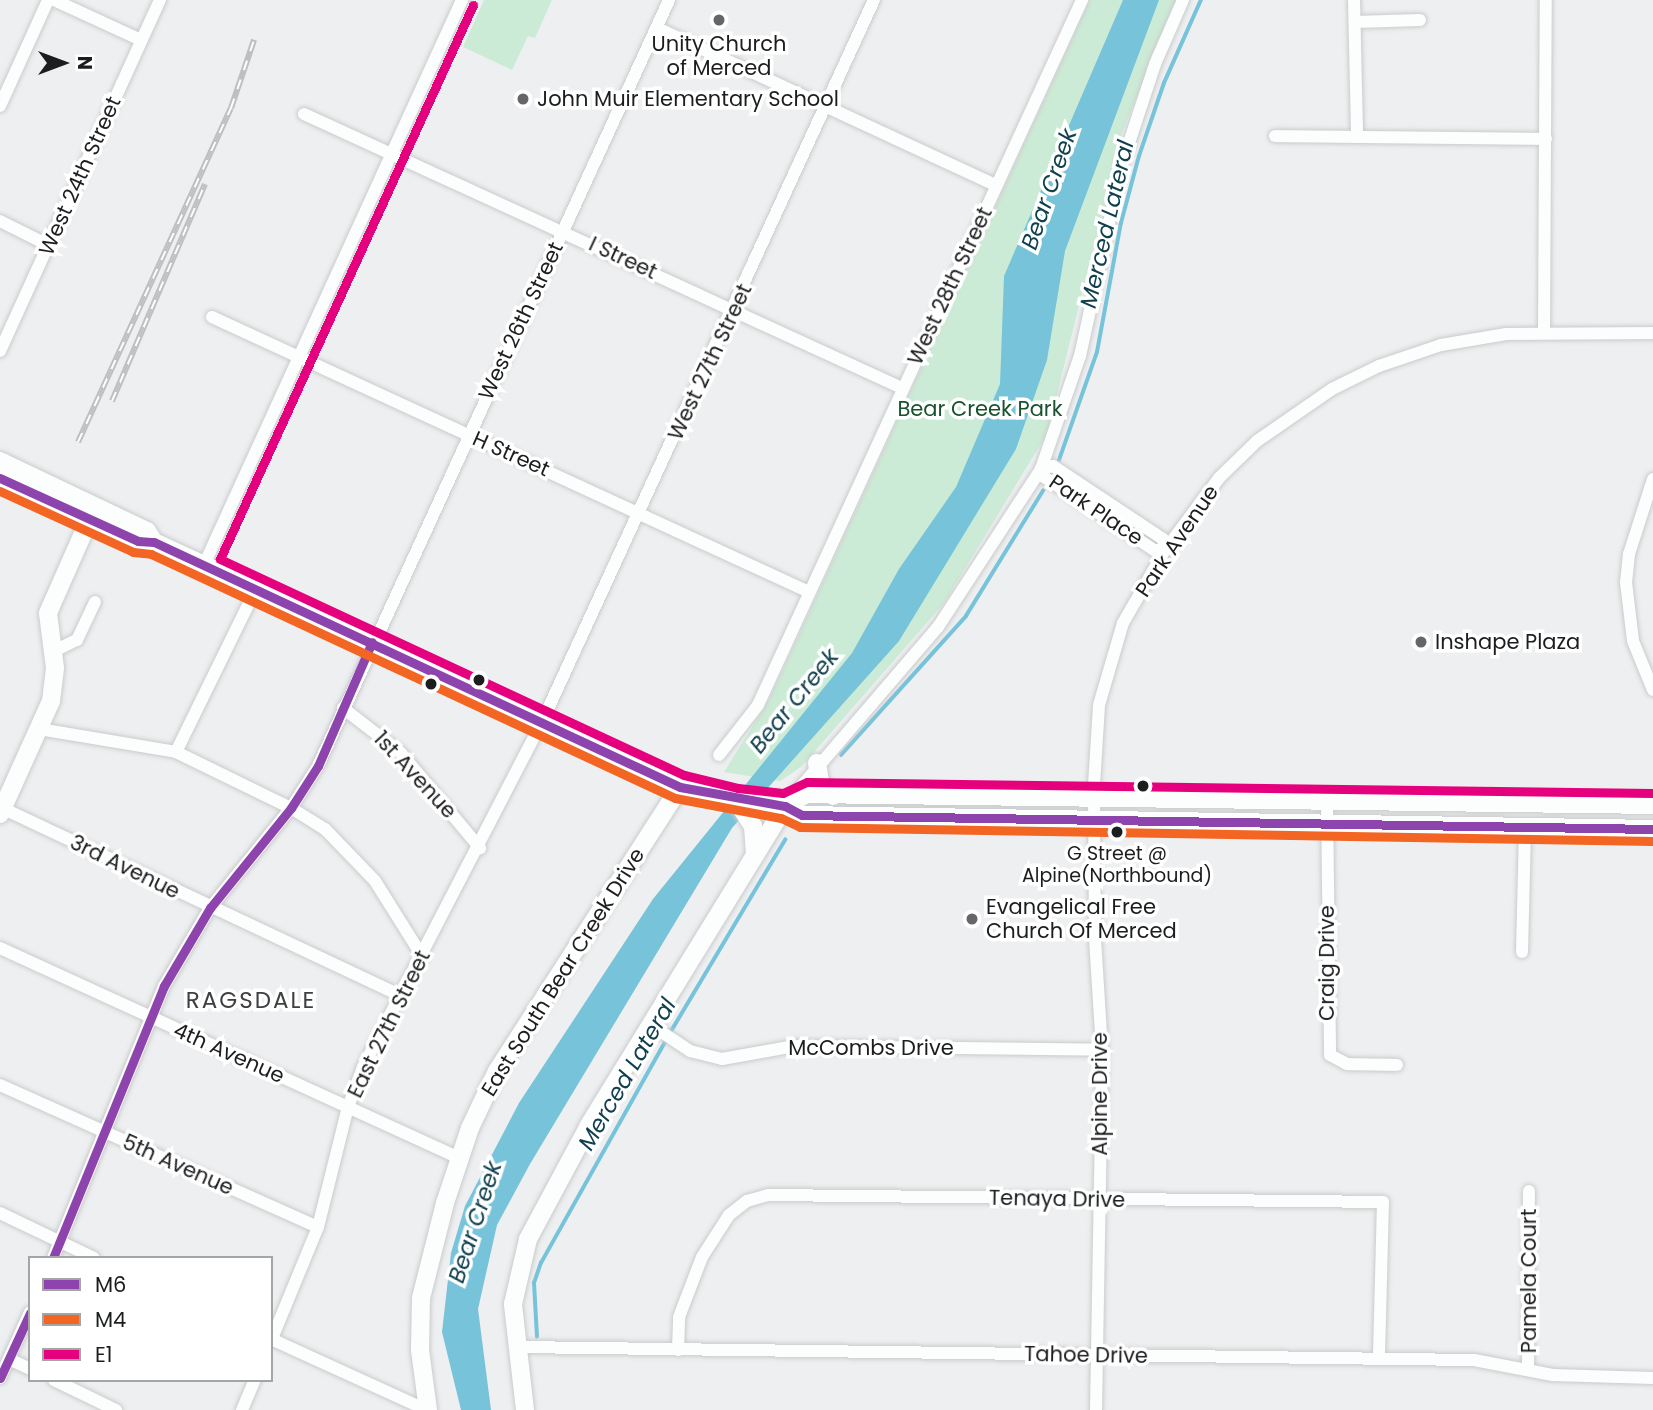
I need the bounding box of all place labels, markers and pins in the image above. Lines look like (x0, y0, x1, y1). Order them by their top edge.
marker: Unity Church of Merced (711, 12, 727, 28)
place label: Unity Church of Merced (652, 31, 786, 81)
place label: John Muir Elementary School (537, 86, 839, 112)
marker: John Muir Elementary School (515, 91, 531, 107)
place label: Inshape Plaza (1435, 629, 1580, 655)
marker: Inshape Plaza (1413, 634, 1429, 650)
unlabelled marker (472, 673, 486, 687)
unlabelled marker (424, 677, 438, 691)
unlabelled marker (1136, 779, 1150, 793)
marker: G Street @ Alpine(Northbound) (1110, 825, 1124, 839)
place label: G Street @ Alpine(Northbound) (1022, 843, 1212, 887)
place label: Evangelical Free Church Of Merced (986, 894, 1177, 944)
marker: Evangelical Free Church Of Merced (964, 911, 980, 927)

